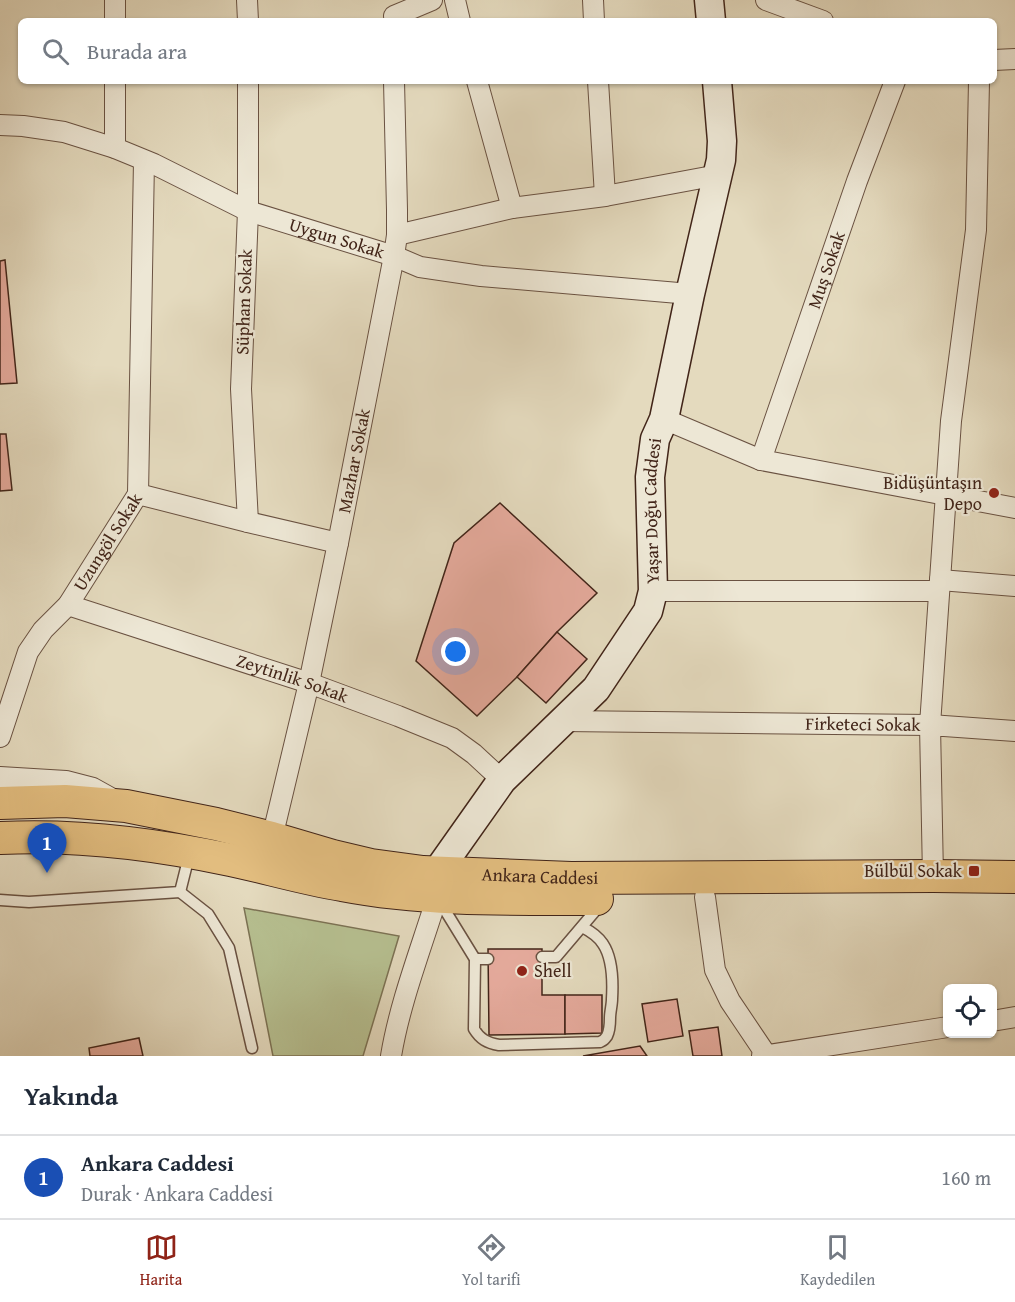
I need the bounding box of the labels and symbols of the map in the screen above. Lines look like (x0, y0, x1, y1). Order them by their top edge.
street label: Uygun Sokak (286, 210, 389, 266)
street label: Muş Sokak (800, 227, 852, 312)
street label: Süphan Sokak (228, 248, 259, 355)
street label: Mazhar Sokak (330, 405, 377, 515)
street label: Yaşar Doğu Caddesi (636, 436, 668, 584)
place label: Bidüşüntaşın Depo (883, 469, 982, 517)
marker: Bidüşüntaşın Depo (987, 486, 1001, 500)
street label: Uzungöl Sokak (66, 487, 149, 596)
your location (441, 637, 470, 666)
street label: Zeytinlik Sokak (233, 646, 353, 710)
street label: Firketeci Sokak (805, 710, 922, 738)
pin: 1 (28, 824, 66, 873)
place label: Bülbül Sokak (864, 857, 963, 884)
street label: Ankara Caddesi (481, 860, 598, 891)
marker: Bülbül Sokak (967, 864, 981, 878)
place label: Shell (534, 957, 571, 984)
marker: Shell (515, 964, 529, 978)

